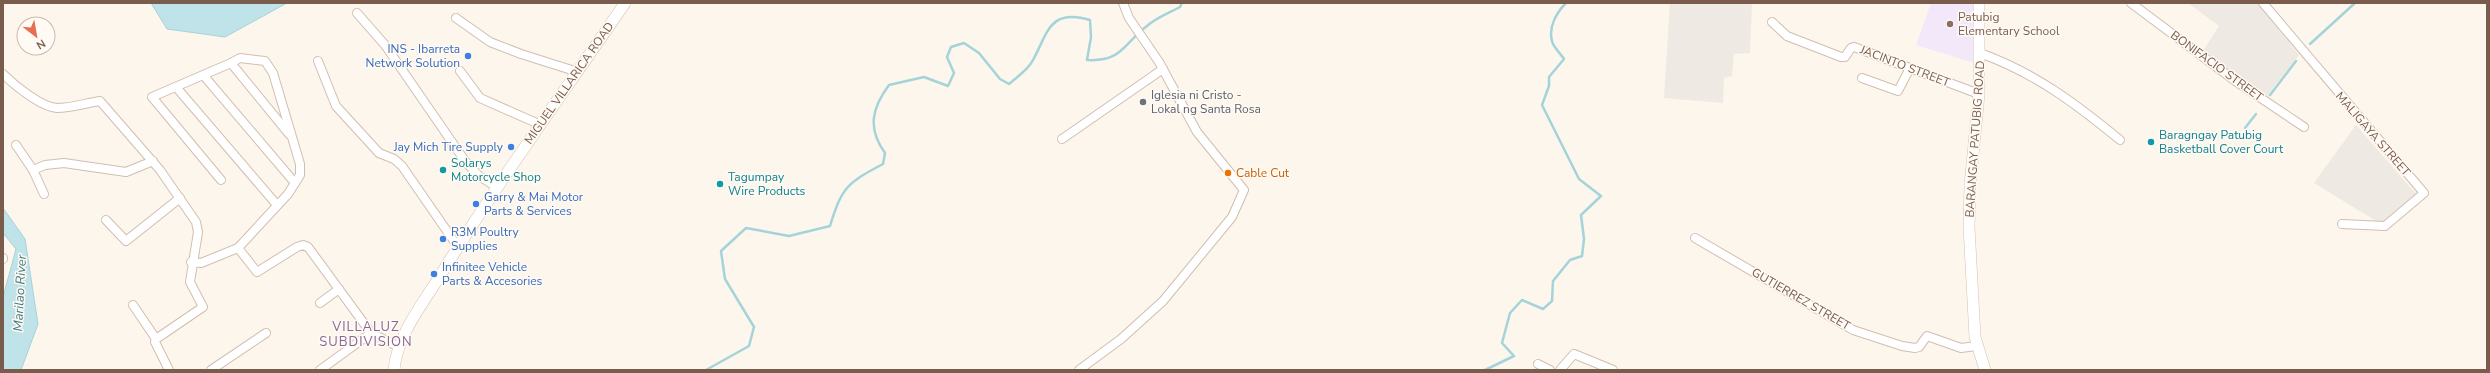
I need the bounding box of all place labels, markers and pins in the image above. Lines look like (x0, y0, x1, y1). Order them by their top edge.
place label: Patubig Elementary School (1958, 9, 2060, 39)
marker: Patubig Elementary School (1945, 19, 1955, 29)
place label: INS - Ibarreta Network Solution (366, 41, 460, 71)
marker: INS - Ibarreta Network Solution (463, 51, 473, 61)
place label: Iglesia ni Cristo - Lokal ng Santa Rosa (1151, 87, 1261, 117)
marker: Iglesia ni Cristo - Lokal ng Santa Rosa (1138, 97, 1148, 107)
place label: Baragngay Patubig Basketball Cover Court (2159, 127, 2284, 157)
marker: Baragngay Patubig Basketball Cover Court (2146, 137, 2156, 147)
place label: Jay Mich Tire Supply (393, 139, 504, 155)
marker: Jay Mich Tire Supply (506, 142, 516, 152)
place label: Solarys Motorcycle Shop (451, 155, 541, 185)
marker: Solarys Motorcycle Shop (438, 165, 448, 175)
place label: Cable Cut (1236, 165, 1290, 181)
marker: Cable Cut (1223, 168, 1233, 178)
place label: Tagumpay Wire Products (728, 169, 806, 199)
marker: Tagumpay Wire Products (715, 179, 725, 189)
place label: Garry & Mai Motor Parts & Services (484, 189, 584, 219)
marker: Garry & Mai Motor Parts & Services (471, 199, 481, 209)
place label: R3M Poultry Supplies (451, 224, 520, 254)
marker: R3M Poultry Supplies (438, 234, 448, 244)
place label: Infinitee Vehicle Parts & Accesories (442, 259, 543, 289)
marker: Infinitee Vehicle Parts & Accesories (429, 269, 439, 279)

